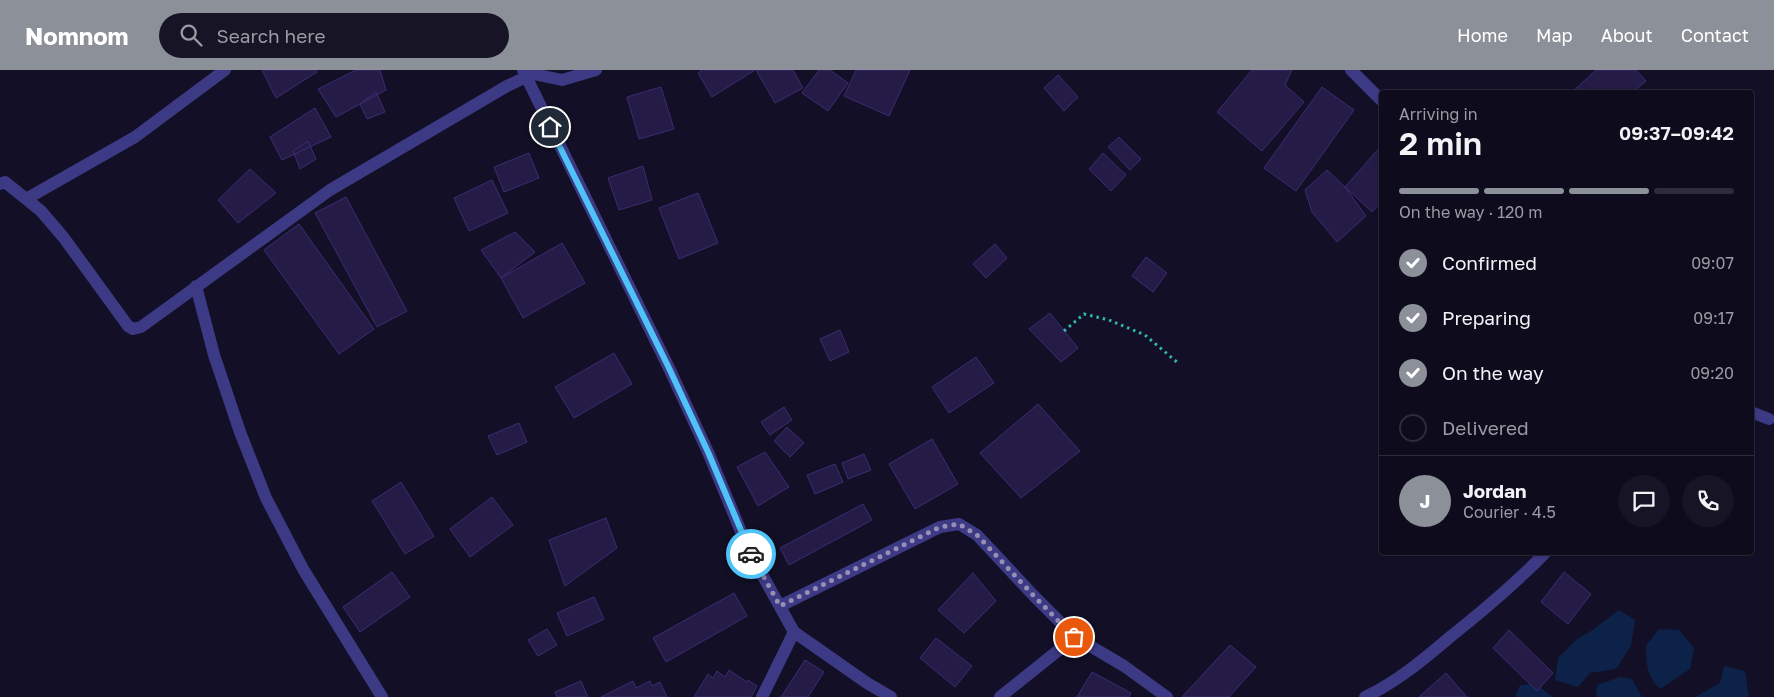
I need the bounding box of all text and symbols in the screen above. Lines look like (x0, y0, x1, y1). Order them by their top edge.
search box (159, 13, 509, 58)
text: Nomnom (25, 21, 129, 50)
icon: search (177, 21, 205, 49)
text: Search here (217, 24, 325, 47)
text: Home (1457, 24, 1508, 46)
text: Map (1536, 24, 1573, 46)
text: About (1601, 24, 1653, 46)
text: Contact (1681, 24, 1749, 46)
text: Arriving in (1399, 104, 1478, 124)
pin (529, 106, 571, 148)
icon: home (536, 113, 564, 141)
text: 09:37–09:42 (1619, 121, 1734, 144)
text: 2 min (1399, 124, 1482, 162)
text: On the way · 120 m (1399, 202, 1542, 222)
icon: check (1399, 249, 1427, 277)
text: Confirmed (1442, 251, 1537, 274)
text: 09:07 (1691, 253, 1734, 273)
icon: check (1399, 304, 1427, 332)
text: Preparing (1442, 306, 1531, 329)
text: 09:17 (1693, 308, 1734, 328)
icon: check (1399, 359, 1427, 387)
text: On the way (1442, 361, 1544, 384)
text: 09:20 (1690, 363, 1734, 383)
text: Delivered (1442, 416, 1529, 439)
button: chat (1618, 475, 1670, 527)
button: phone (1682, 475, 1734, 527)
text: Jordan (1463, 479, 1527, 502)
text: J (1420, 489, 1430, 512)
text: Courier · 4.5 (1463, 502, 1556, 522)
courier (726, 529, 776, 579)
icon: car (737, 540, 765, 568)
pin (1053, 616, 1095, 658)
icon: bag (1060, 623, 1088, 651)

